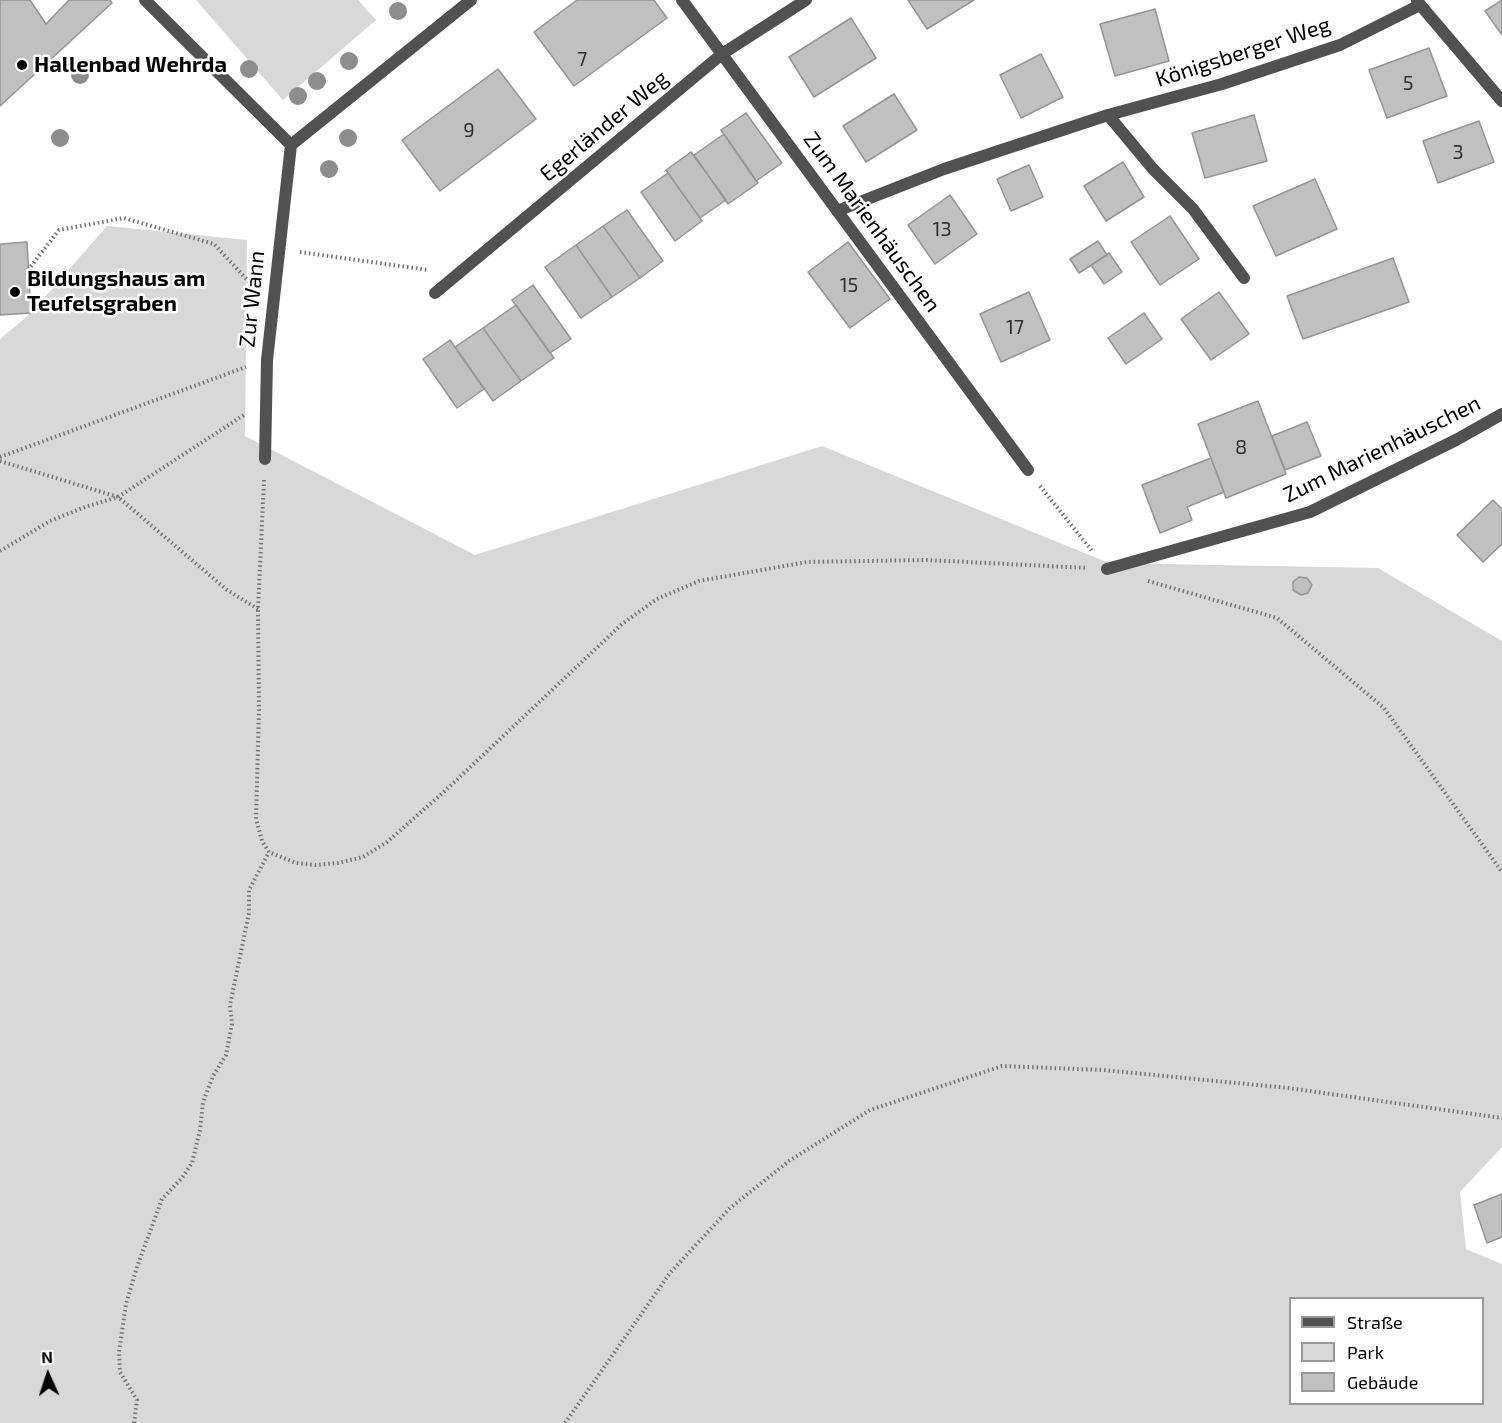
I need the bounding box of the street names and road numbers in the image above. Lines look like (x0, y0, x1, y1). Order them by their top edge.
street label: Königsberger Weg (1152, 11, 1334, 93)
street label: Egerländer Weg (535, 65, 673, 187)
street label: Zum Marienhäuschen (798, 127, 946, 317)
street label: Zur Wann (234, 249, 270, 349)
street label: Zum Marienhäuschen (1279, 390, 1485, 508)

